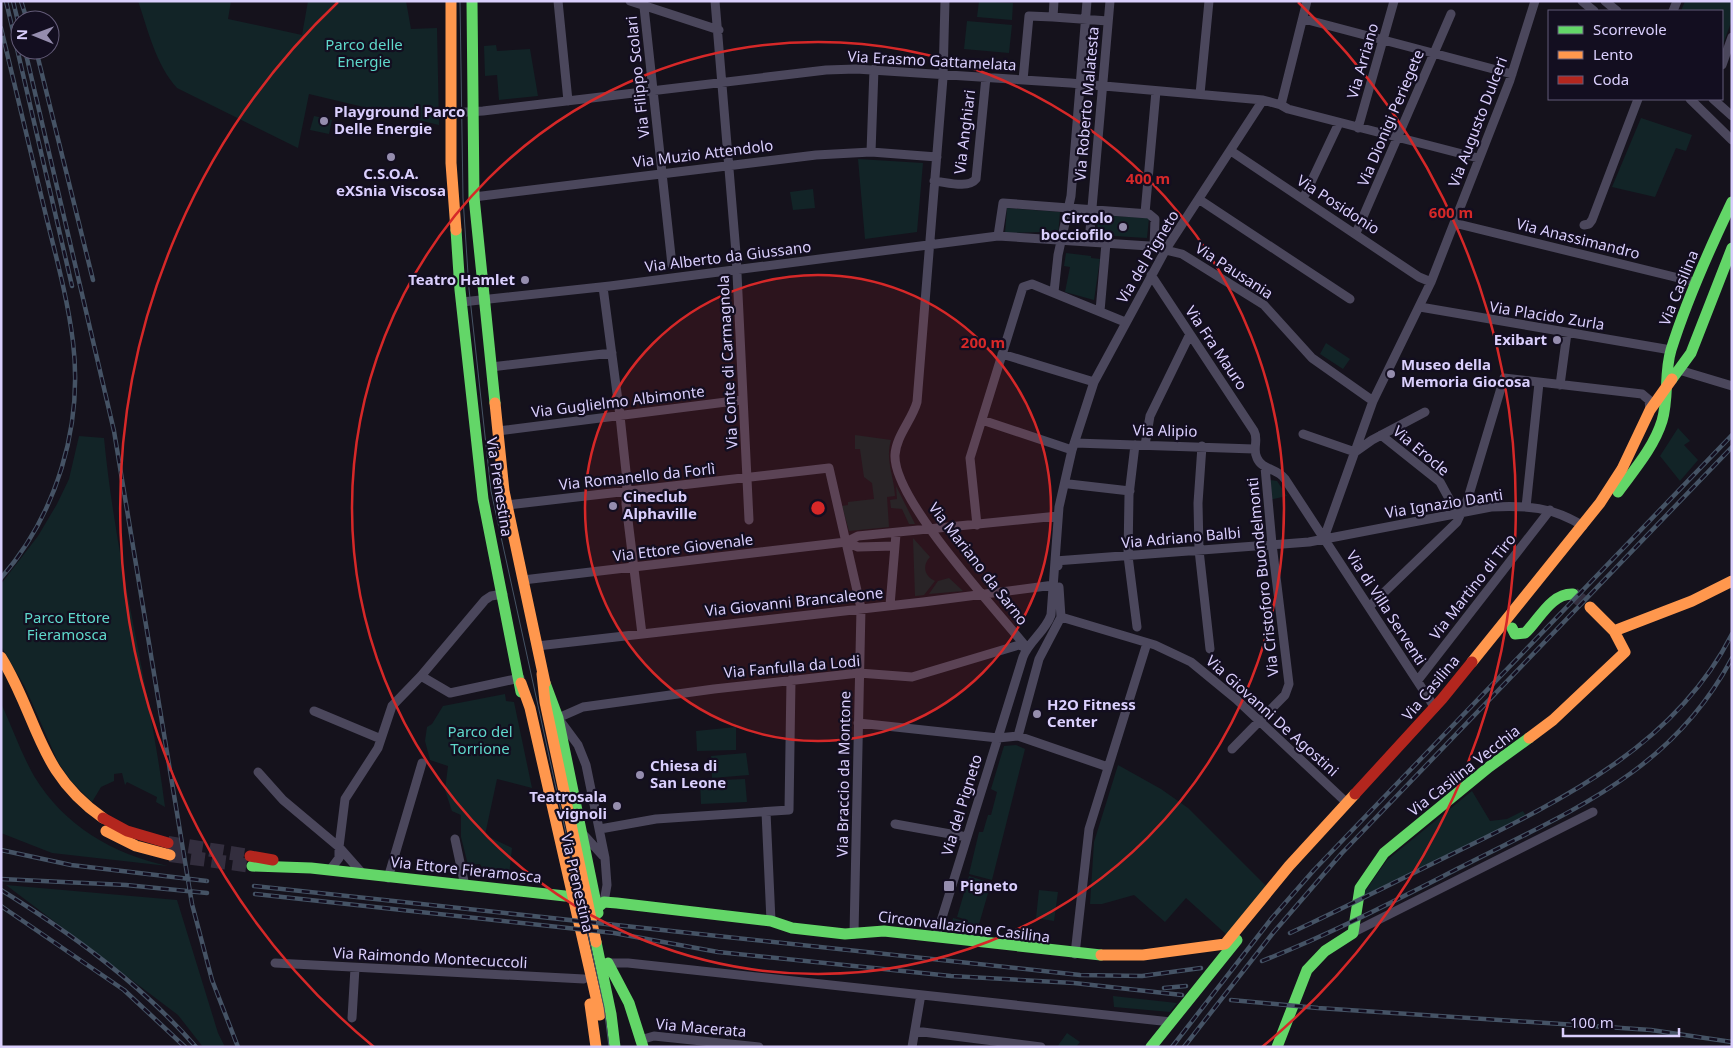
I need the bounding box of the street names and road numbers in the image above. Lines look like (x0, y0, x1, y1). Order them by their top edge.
street label: Via Filippo Scolari (621, 15, 653, 139)
street label: Via Arriano (1342, 21, 1382, 101)
street label: Via Roberto Malatesta (1069, 26, 1103, 182)
street label: Via Erasmo Gattamelata (847, 46, 1017, 74)
street label: Via Dionigi Periegete (1352, 46, 1428, 189)
street label: Via Augusto Dulceri (1443, 54, 1511, 190)
street label: Via Anghiari (949, 89, 979, 175)
street label: Via Muzio Attendolo (632, 134, 774, 172)
street label: Via Posidonio (1293, 170, 1384, 238)
street label: Via del Pigneto (1112, 206, 1183, 307)
street label: Via Anassimandro (1514, 213, 1642, 263)
street label: Via Alberto da Giussano (643, 236, 812, 276)
street label: Via Pausania (1192, 238, 1277, 303)
street label: Via Casilina (1654, 247, 1702, 328)
street label: Via Conte di Carmagnola (712, 275, 742, 450)
street label: Via Placido Zurla (1488, 296, 1606, 334)
street label: Via Fra Mauro (1181, 301, 1252, 393)
street label: Via Guglielmo Albimonte (530, 380, 706, 422)
street label: Via Alipio (1133, 419, 1198, 441)
street label: Via Erocle (1389, 421, 1454, 480)
street label: Via Prenestina (482, 436, 518, 538)
street label: Via Romanello da Forlì (558, 458, 716, 494)
street label: Via Cristoforo Buondelmonti (1242, 477, 1282, 678)
street label: Via Ignazio Danti (1384, 484, 1504, 522)
street label: Via Mariano da Sarno (925, 498, 1033, 629)
street label: Via Adriano Balbi (1120, 522, 1241, 552)
street label: Via Ettore Giovenale (612, 528, 754, 566)
street label: Via Martino di Tiro (1425, 529, 1520, 643)
street label: Via di Villa Serventi (1342, 546, 1431, 669)
street label: Via Giovanni Brancaleone (704, 582, 884, 620)
street label: Via Fanfulla da Lodi (723, 650, 861, 682)
street label: Via Giovanni De Agostini (1202, 650, 1343, 780)
street label: Via Casilina (1397, 650, 1463, 724)
street label: Via Braccio da Montone (832, 691, 854, 857)
street label: Via Casilina Vecchia (1403, 720, 1523, 820)
street label: Via del Pigneto (936, 752, 986, 858)
street label: Via Prenestina (557, 832, 599, 934)
street label: Via Ettore Fieramosca (389, 851, 543, 887)
street label: Circonvallazione Casilina (877, 906, 1051, 946)
street label: Via Raimondo Montecuccoli (332, 942, 528, 972)
street label: Via Macerata (655, 1013, 747, 1041)

